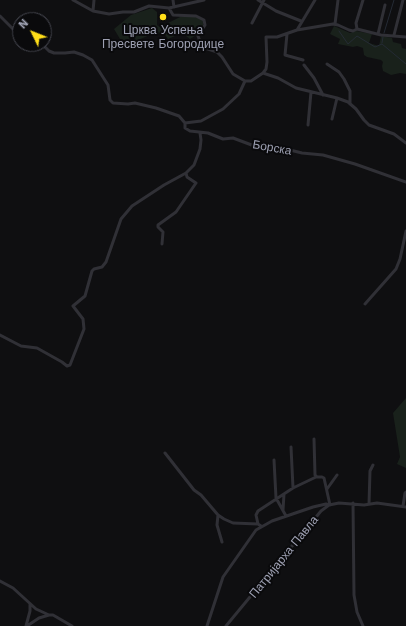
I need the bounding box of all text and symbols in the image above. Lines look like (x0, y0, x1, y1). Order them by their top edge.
north arrow (12, 12, 52, 52)
marker: Црква Успења Пресвете Богородице (158, 12, 168, 22)
text: N (16, 17, 31, 32)
place label: Црква Успења Пресвете Богородице (102, 23, 224, 51)
street label: Борска (251, 137, 293, 159)
street label: Патријарха Павла (246, 513, 322, 601)

